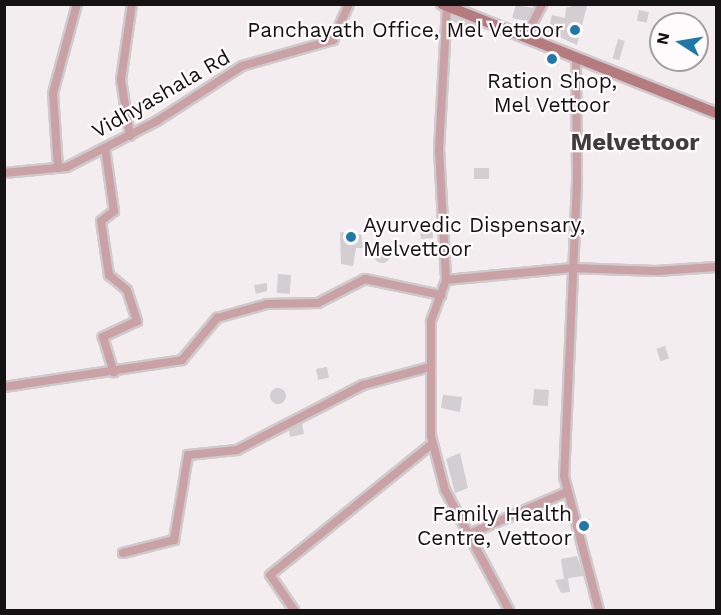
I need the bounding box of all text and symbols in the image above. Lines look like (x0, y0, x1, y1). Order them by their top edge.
north arrow (649, 12, 709, 72)
place label: Panchayath Office, Mel Vettoor (246, 17, 563, 43)
marker: Panchayath Office, Mel Vettoor (568, 23, 582, 37)
text: N (652, 31, 673, 46)
street label: Vidhyashala Rd (87, 44, 235, 144)
marker: Ration Shop, Mel Vettoor (545, 52, 559, 66)
place label: Ration Shop, Mel Vettoor (487, 68, 617, 118)
district label: Melvettoor (570, 129, 700, 157)
place label: Ayurvedic Dispensary, Melvettoor (363, 212, 585, 262)
marker: Ayurvedic Dispensary, Melvettoor (344, 230, 358, 244)
place label: Family Health Centre, Vettoor (416, 501, 572, 551)
marker: Family Health Centre, Vettoor (577, 519, 591, 533)

